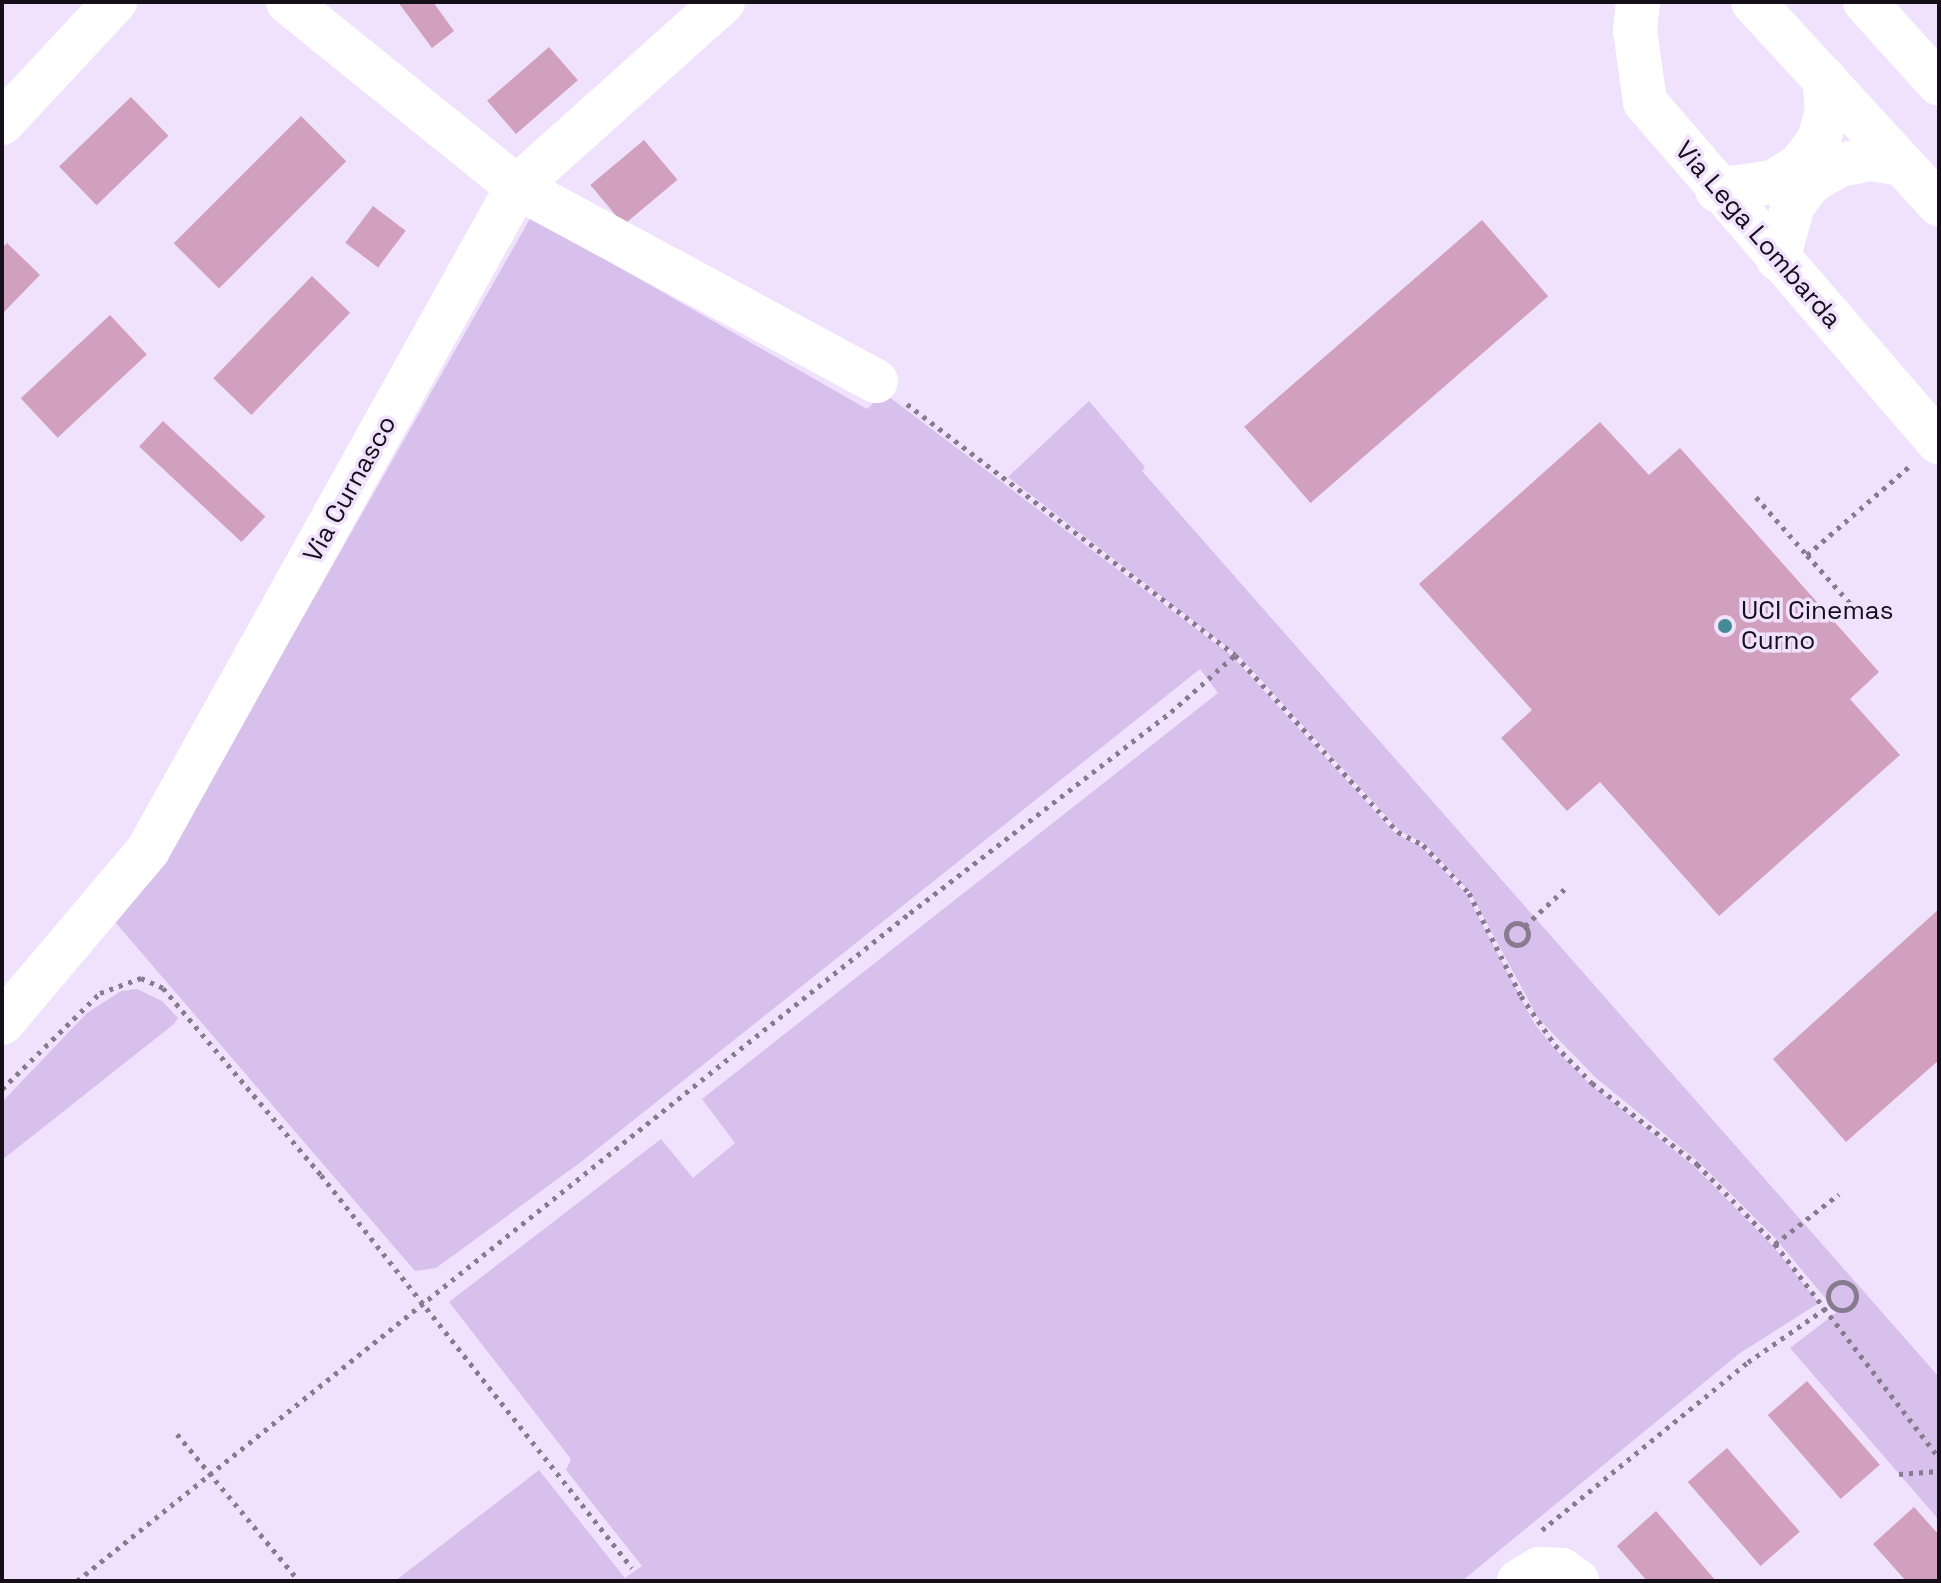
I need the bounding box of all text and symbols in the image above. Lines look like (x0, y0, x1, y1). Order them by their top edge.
street label: Via Lega Lombarda (1668, 135, 1848, 335)
street label: Via Curnasco (297, 410, 403, 568)
place label: UCI Cinemas Curno (1741, 595, 1893, 656)
marker: UCI Cinemas Curno (1716, 617, 1734, 635)

